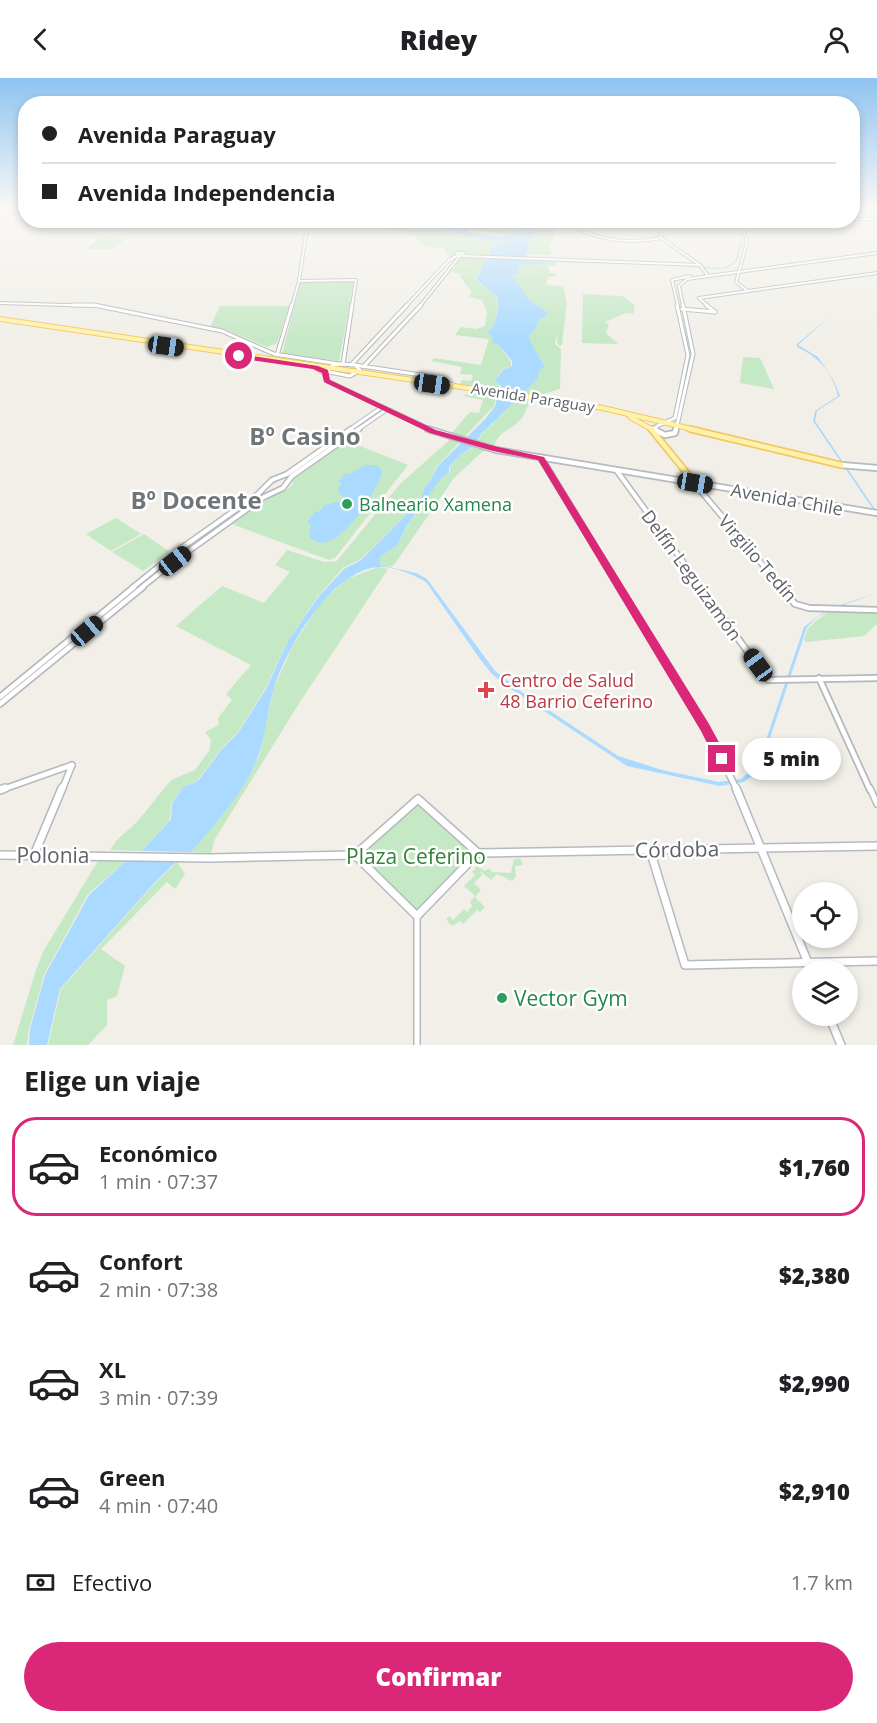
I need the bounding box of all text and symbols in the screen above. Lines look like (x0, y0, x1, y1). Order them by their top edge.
text: Ridey (400, 21, 477, 58)
icon: back (24, 23, 57, 56)
icon: person (820, 23, 853, 56)
text: Avenida Paraguay (78, 119, 276, 149)
text: Avenida Independencia (78, 177, 336, 207)
car (147, 335, 185, 357)
route start (225, 342, 252, 369)
car (413, 373, 451, 395)
street label: Avenida Paraguay (470, 377, 597, 417)
district label: Bº Casino (249, 419, 361, 452)
car (676, 471, 714, 495)
street label: Avenida Chile (729, 477, 845, 521)
district label: Bº Docente (130, 483, 262, 516)
place label: Balneario Xamena (359, 492, 512, 516)
marker: Balneario Xamena (340, 497, 354, 511)
street label: Delfín Leguizamón (636, 505, 748, 645)
street label: Virgilio Tedín (713, 509, 803, 607)
car (155, 543, 195, 579)
car (67, 613, 107, 649)
car (740, 645, 776, 685)
place label: Centro de Salud 48 Barrio Ceferino (500, 668, 653, 713)
marker: Centro de Salud 48 Barrio Ceferino (477, 681, 495, 699)
callout: 5 min (743, 738, 842, 780)
route end (708, 745, 735, 772)
text: 5 min (763, 745, 820, 772)
street label: Córdoba (635, 834, 719, 864)
street label: Polonia (16, 841, 90, 869)
park label: Plaza Ceferino (346, 842, 486, 870)
map controls (792, 882, 858, 1026)
button: locate (792, 882, 858, 948)
button: layers (792, 960, 858, 1026)
place label: Vector Gym (514, 984, 628, 1012)
marker: Vector Gym (495, 991, 509, 1005)
text: Elige un viaje (24, 1062, 200, 1099)
text: Económico (99, 1138, 218, 1168)
icon: car (27, 1140, 81, 1194)
text: $1,760 (779, 1152, 850, 1182)
text: 1 min · 07:37 (99, 1168, 218, 1195)
text: Confort (99, 1246, 183, 1276)
icon: car (27, 1248, 81, 1302)
text: $2,380 (779, 1260, 850, 1290)
text: 2 min · 07:38 (99, 1276, 218, 1303)
text: XL (99, 1354, 126, 1384)
icon: car (27, 1356, 81, 1410)
text: $2,990 (779, 1368, 850, 1398)
text: 3 min · 07:39 (99, 1384, 218, 1411)
text: Green (99, 1462, 165, 1492)
icon: car (27, 1464, 81, 1518)
text: $2,910 (779, 1476, 850, 1506)
text: 4 min · 07:40 (99, 1492, 218, 1519)
icon: cash (24, 1566, 57, 1599)
text: Efectivo (72, 1567, 152, 1597)
text: 1.7 km (791, 1569, 853, 1596)
button: Confirmar (24, 1642, 853, 1711)

